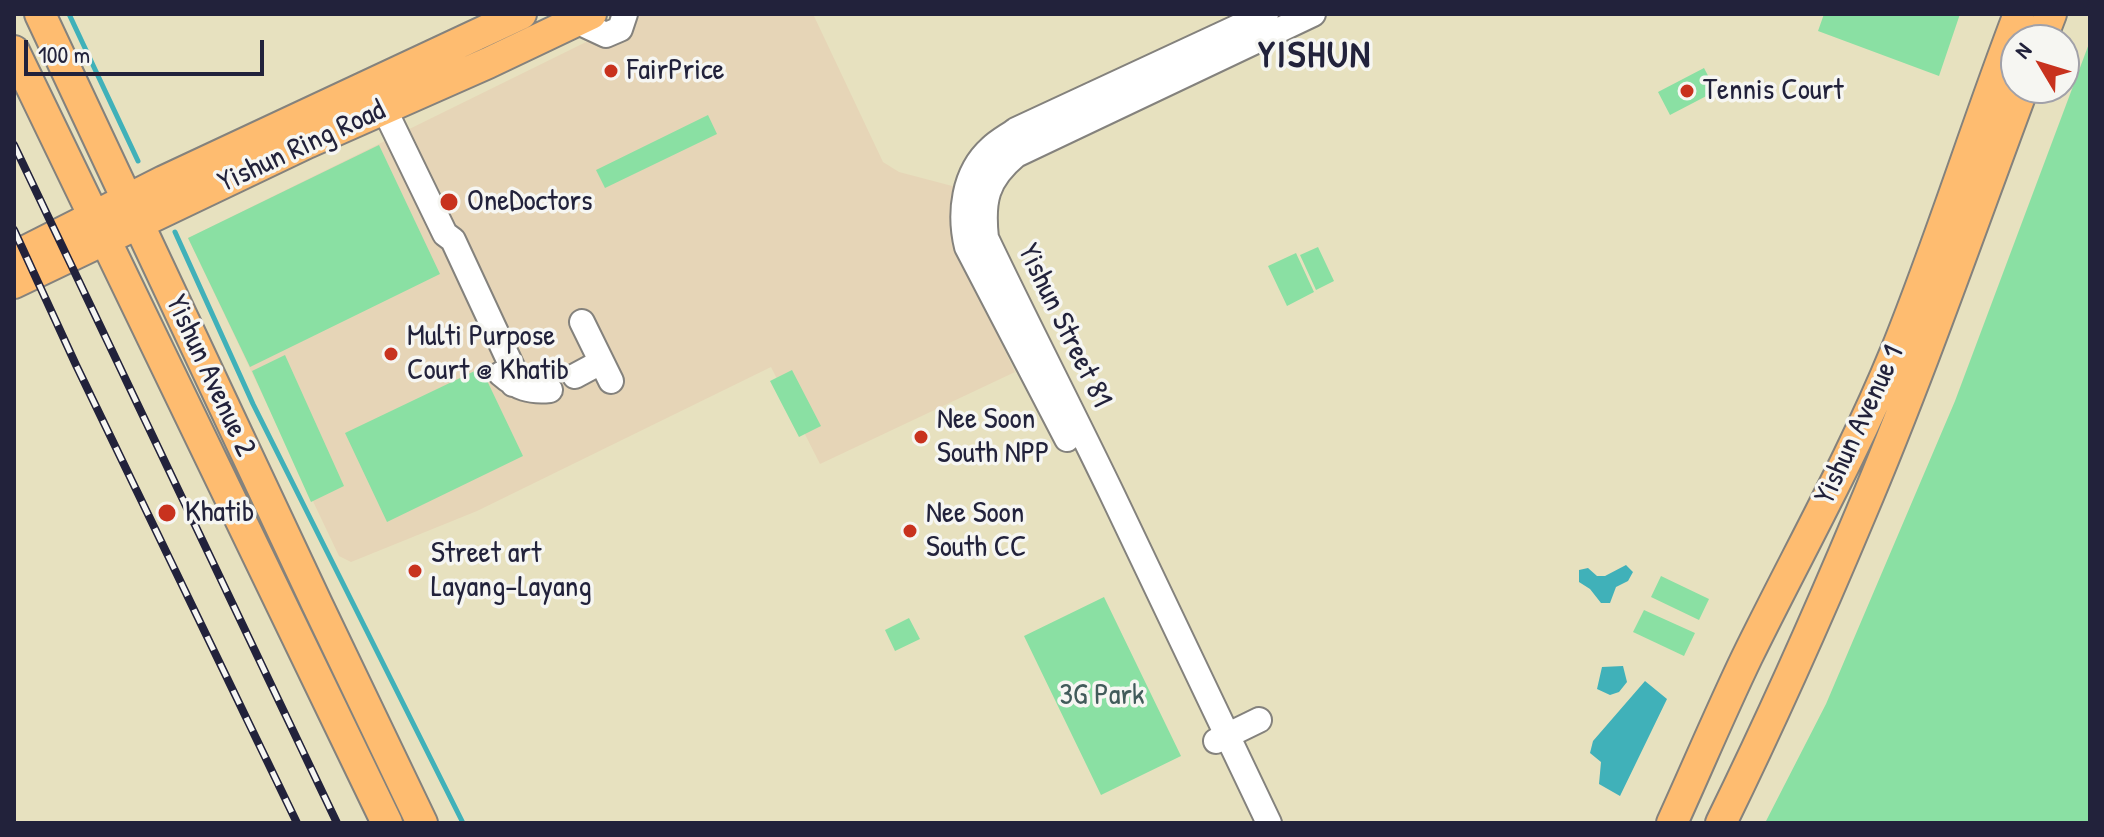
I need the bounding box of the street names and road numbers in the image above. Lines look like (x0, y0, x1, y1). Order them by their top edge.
street label: Yishun Ring Road (213, 93, 391, 201)
street label: Yishun Street 81 (1009, 238, 1119, 414)
street label: Yishun Avenue 2 (157, 290, 263, 462)
street label: Yishun Avenue 1 (1808, 340, 1912, 510)

